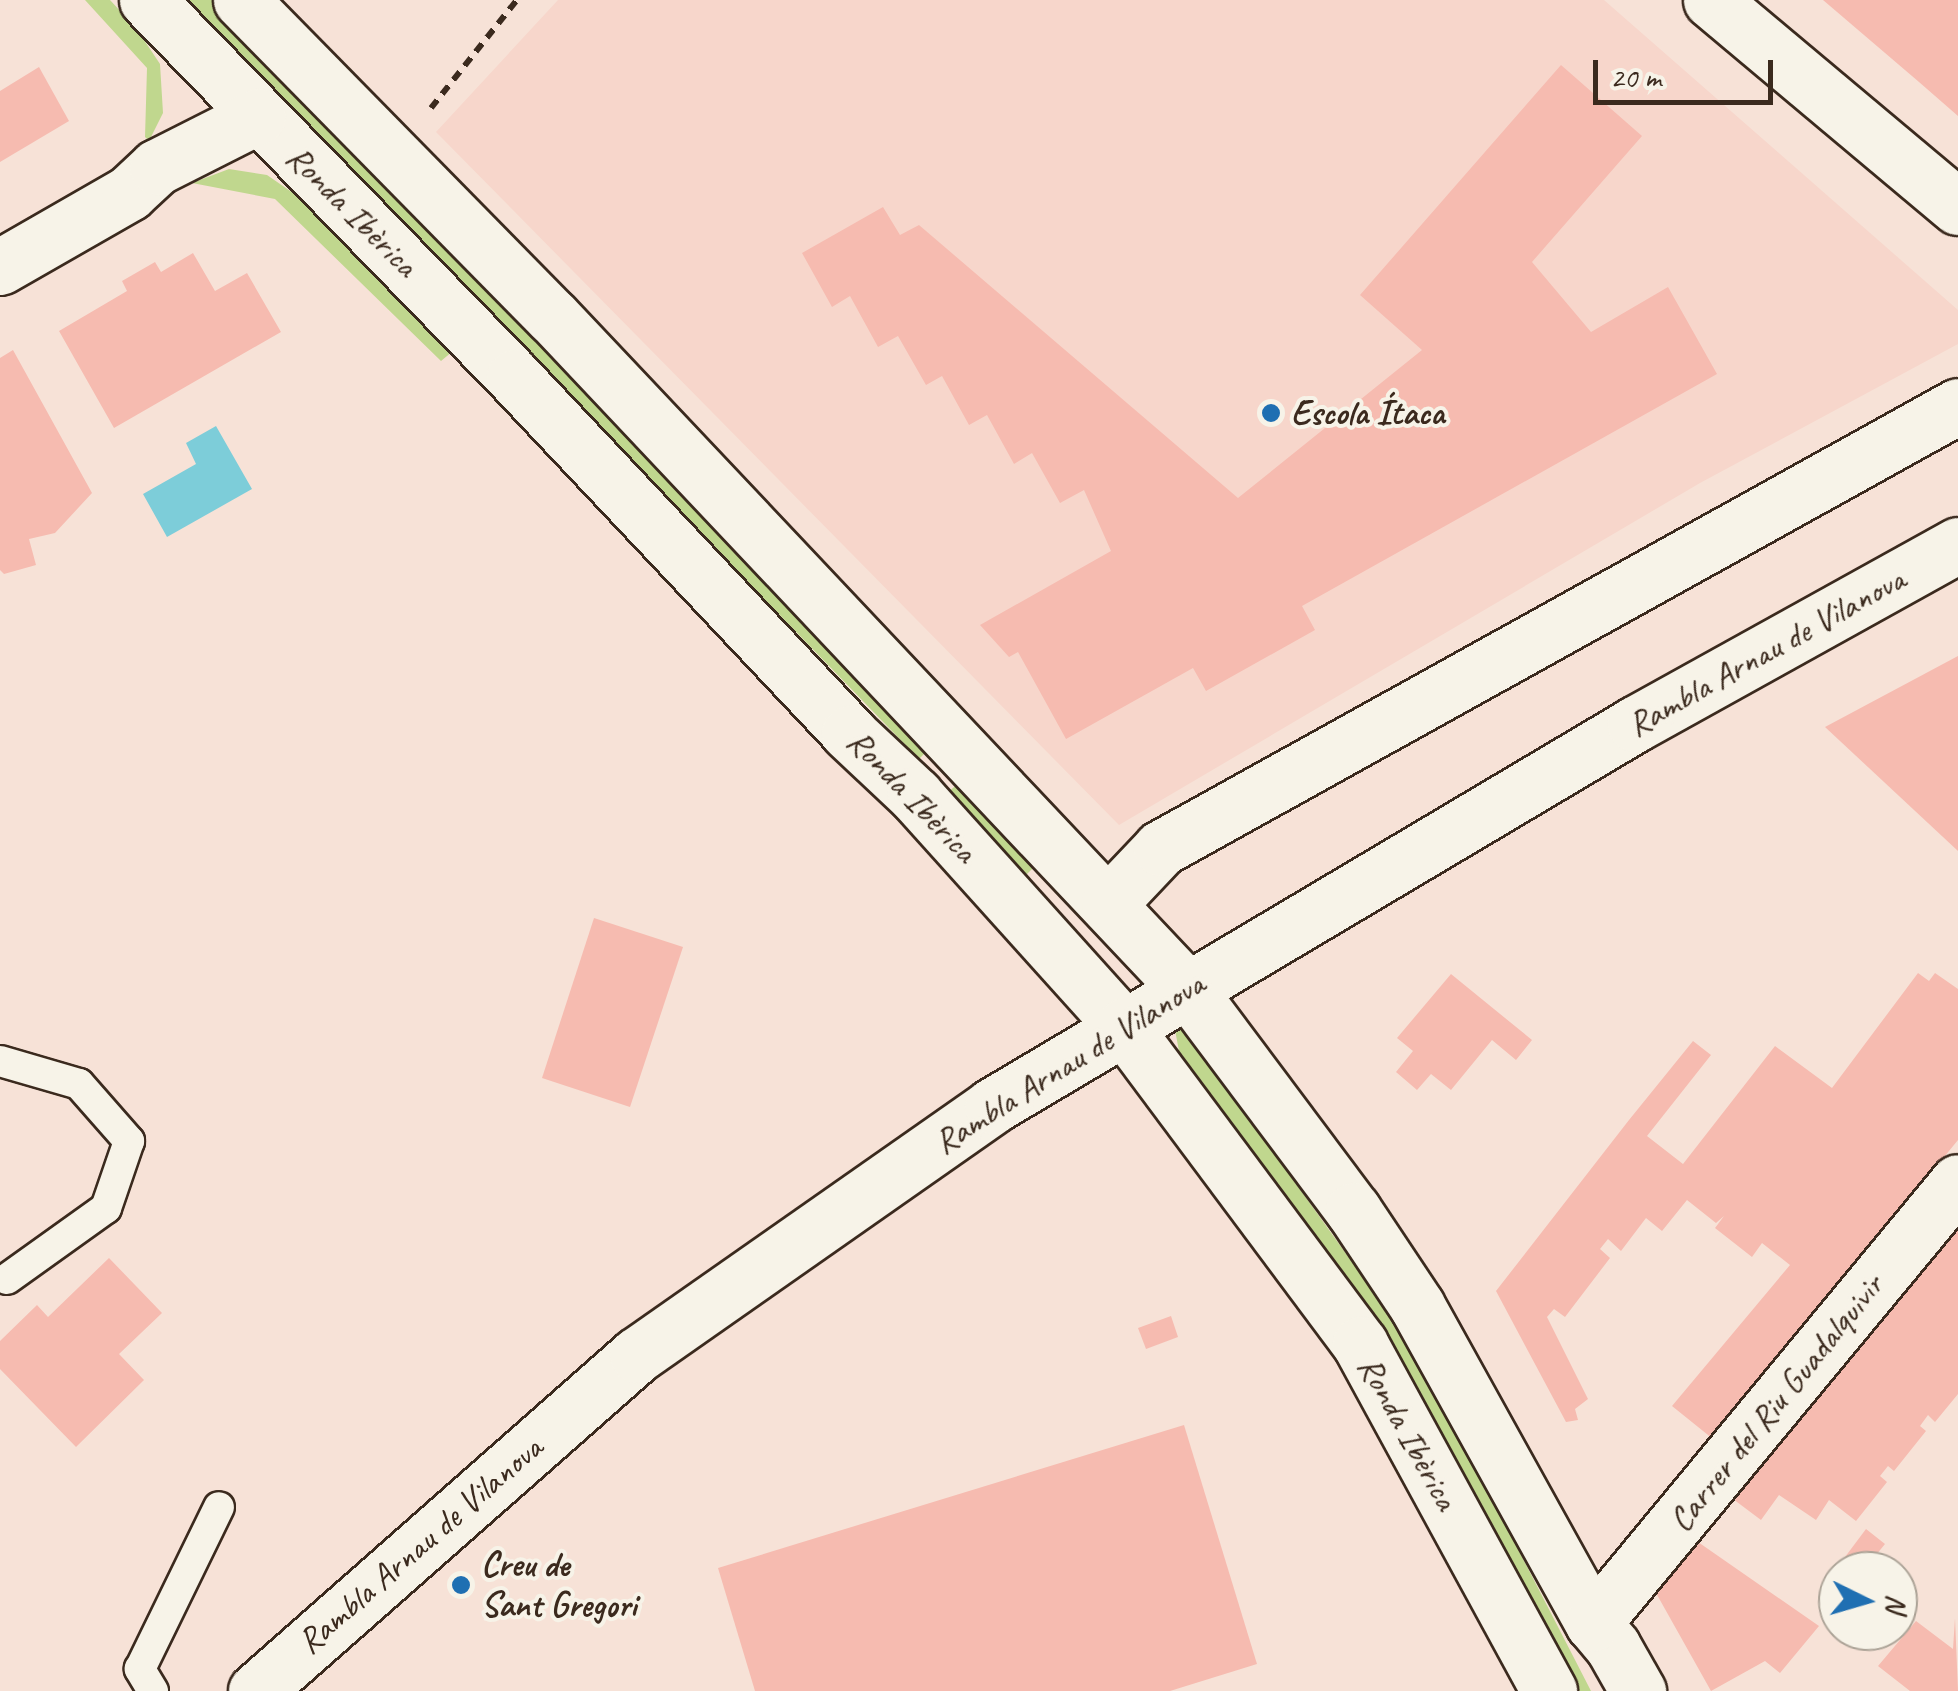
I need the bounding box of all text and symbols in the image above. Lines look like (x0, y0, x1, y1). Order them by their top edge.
scale bar (1598, 40, 1778, 102)
text: 20 m (1610, 58, 1661, 96)
street label: Ronda Ibèrica (277, 136, 427, 286)
place label: Escola Ítaca (1291, 392, 1444, 434)
marker: Escola Ítaca (1260, 402, 1282, 424)
street label: Rambla Arnau de Vilanova (1620, 558, 1912, 746)
street label: Ronda Ibèrica (838, 720, 986, 872)
street label: Rambla Arnau de Vilanova (926, 963, 1212, 1163)
street label: Carrer del Riu Guadalquivir (1660, 1267, 1892, 1539)
street label: Ronda Ibèrica (1349, 1349, 1467, 1517)
street label: Rambla Arnau de Vilanova (289, 1427, 551, 1663)
place label: Creu de Sant Gregori (481, 1544, 636, 1626)
north arrow (1818, 1551, 1918, 1651)
marker: Creu de Sant Gregori (450, 1574, 472, 1596)
text: N (1878, 1593, 1915, 1614)

